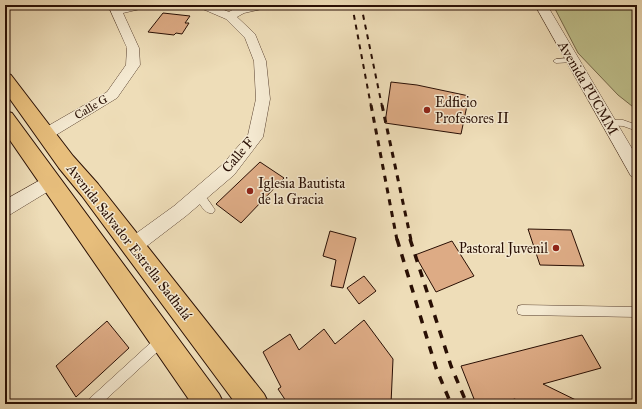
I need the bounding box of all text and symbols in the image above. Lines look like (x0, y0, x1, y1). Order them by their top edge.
street label: Avenida PUCMM (554, 37, 622, 138)
street label: Calle G (72, 92, 110, 122)
place label: Edficio Profesores II (435, 94, 509, 127)
marker: Edficio Profesores II (422, 105, 432, 115)
street label: Calle F (218, 134, 258, 176)
street label: Avenida Salvador Estrella Sadhalá (62, 160, 195, 323)
place label: Iglesia Bautista de la Gracia (258, 175, 345, 208)
marker: Iglesia Bautista de la Gracia (245, 186, 255, 196)
place label: Pastoral Juvenil (459, 240, 548, 258)
marker: Pastoral Juvenil (551, 243, 561, 253)

